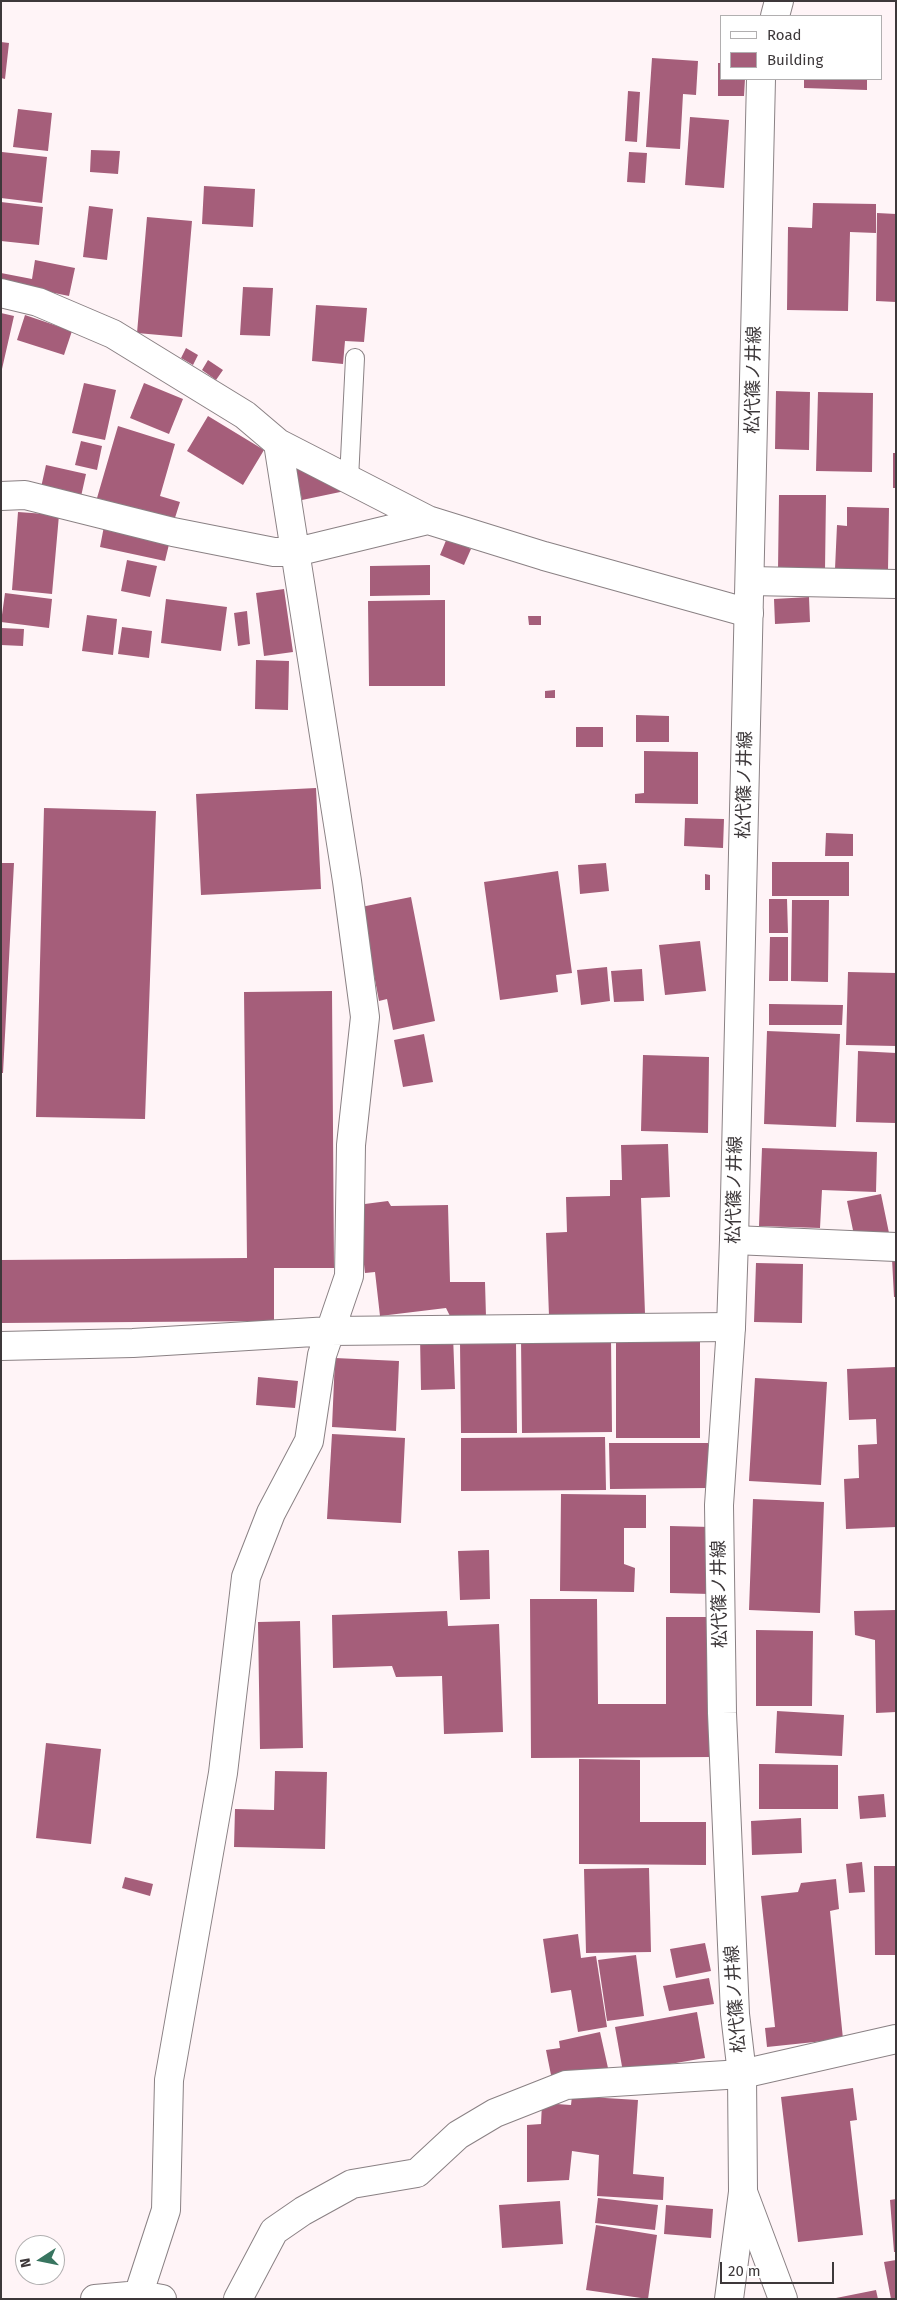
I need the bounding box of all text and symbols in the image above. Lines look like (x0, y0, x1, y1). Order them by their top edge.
legend (720, 15, 882, 80)
text: Road (767, 26, 802, 44)
text: Building (767, 51, 823, 69)
street label: 松代篠ノ井線 (742, 326, 766, 434)
street label: 松代篠ノ井線 (733, 731, 757, 839)
street label: 松代篠ノ井線 (723, 1136, 747, 1244)
street label: 松代篠ノ井線 (708, 1540, 732, 1648)
street label: 松代篠ノ井線 (721, 1944, 751, 2054)
north arrow (15, 2235, 65, 2285)
scale bar (722, 2252, 836, 2284)
text: N (17, 2257, 35, 2269)
text: 20 m (728, 2262, 761, 2280)

